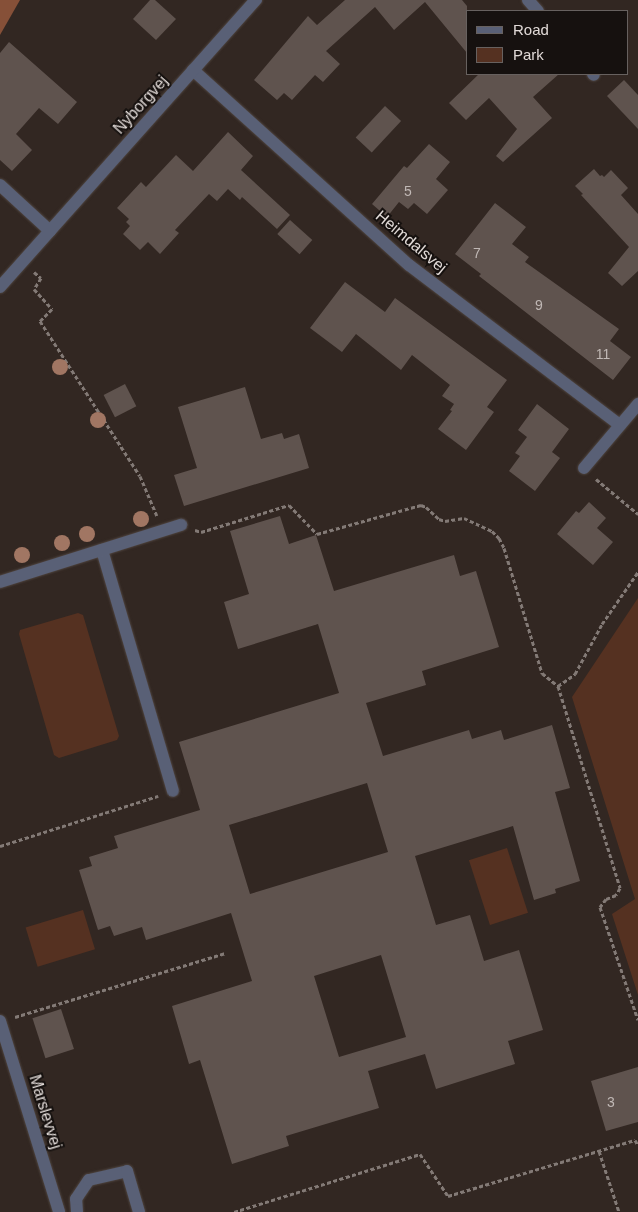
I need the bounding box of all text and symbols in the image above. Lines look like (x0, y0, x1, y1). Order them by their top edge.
legend (466, 10, 628, 75)
text: Road (513, 21, 549, 38)
text: Park (513, 46, 544, 63)
street label: Nyborgvej (110, 72, 172, 138)
house number: 5 (404, 183, 412, 199)
street label: Heimdalsvej (371, 207, 451, 277)
house number: 7 (473, 245, 481, 261)
house number: 9 (535, 297, 543, 313)
house number: 11 (596, 346, 610, 362)
street label: Marslevvej (25, 1073, 65, 1151)
house number: 3 (607, 1094, 615, 1110)

